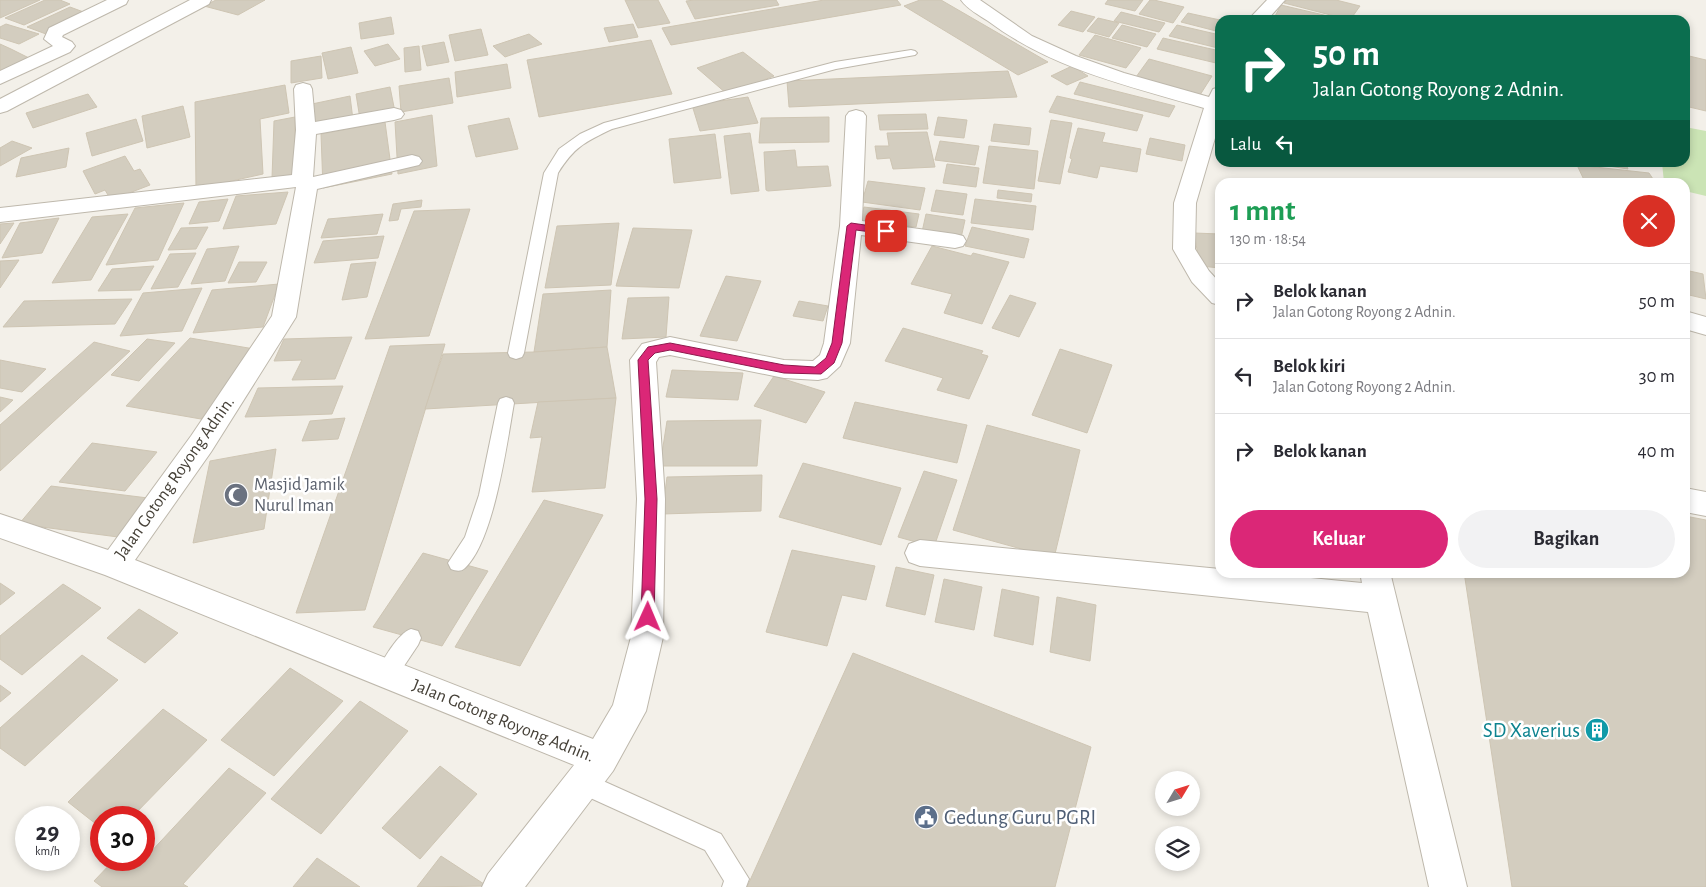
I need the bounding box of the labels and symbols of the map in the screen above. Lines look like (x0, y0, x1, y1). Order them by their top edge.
pin (865, 210, 907, 252)
street label: Jalan Gotong Royong Adnin. (112, 393, 238, 563)
place label: Masjid Jamik Nurul Iman (254, 476, 346, 515)
mosque icon: Masjid Jamik Nurul Iman (223, 482, 249, 508)
position arrow (621, 590, 673, 642)
street label: Jalan Gotong Royong Adnin. (410, 676, 596, 766)
building icon: SD Xaverius (1584, 717, 1610, 743)
place label: SD Xaverius (1483, 720, 1580, 741)
north arrow (1155, 771, 1200, 816)
public building icon: Gedung Guru PGRI (913, 804, 939, 830)
speed limit sign: 30 (90, 806, 155, 871)
place label: Gedung Guru PGRI (944, 807, 1096, 828)

